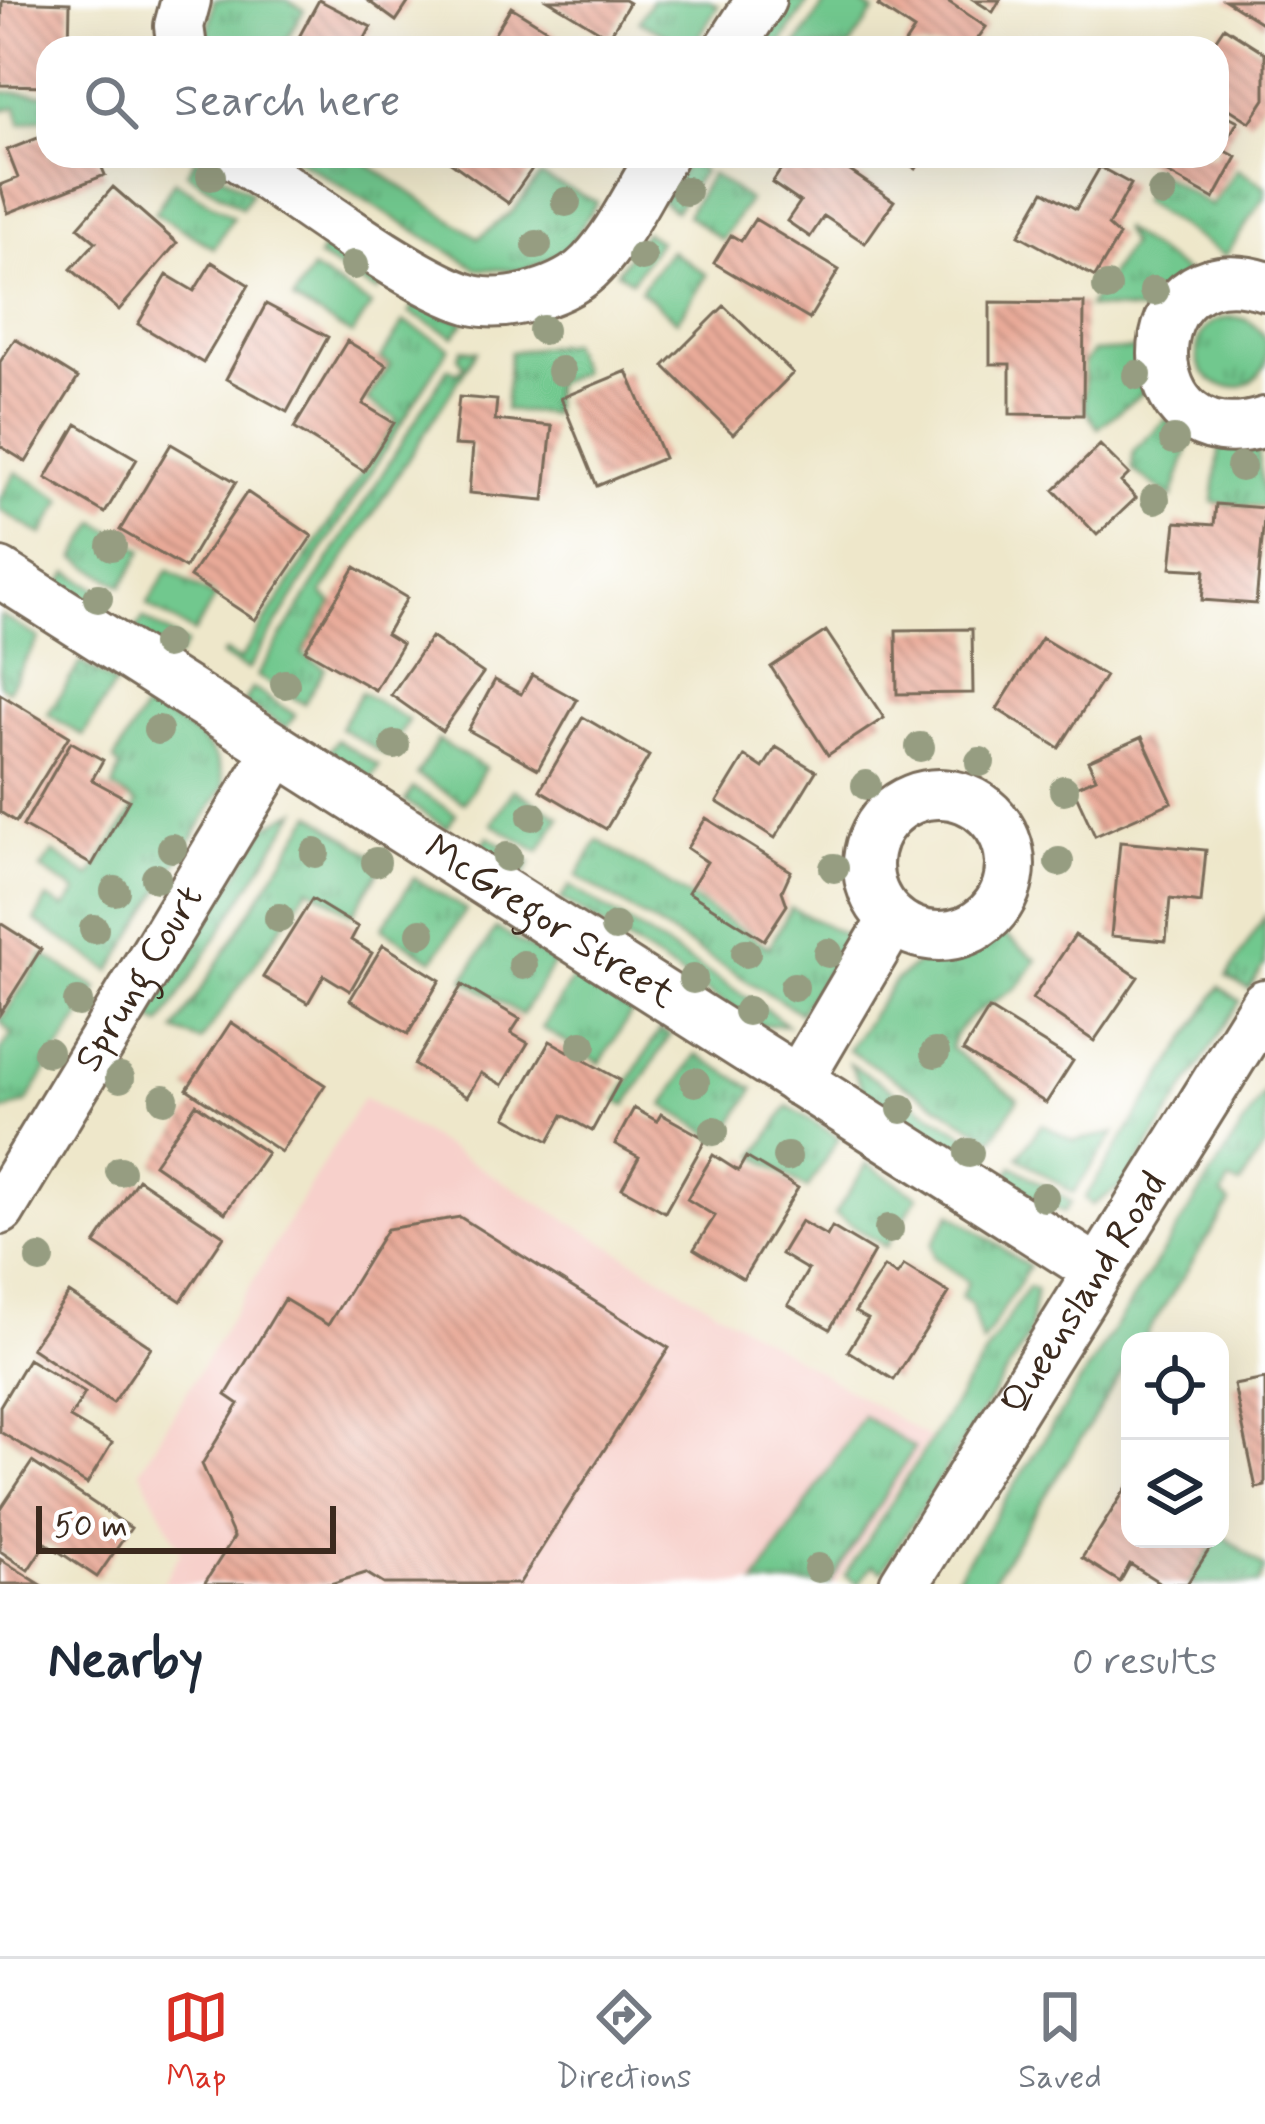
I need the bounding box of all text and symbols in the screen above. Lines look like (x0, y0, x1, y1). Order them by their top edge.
search box (36, 36, 1229, 168)
icon: search (78, 69, 144, 135)
text: Search here (174, 73, 401, 132)
street label: McGregor Street (414, 824, 684, 1021)
street label: Sprung Court (64, 876, 216, 1082)
street label: Queensland Road (990, 1162, 1180, 1425)
map controls (1121, 1332, 1229, 1548)
button: locate (1121, 1332, 1229, 1440)
button: layers (1121, 1440, 1229, 1548)
scale bar (36, 1500, 336, 1553)
text: 50 m (54, 1505, 128, 1549)
text: Nearby (48, 1629, 203, 1695)
text: 0 results (1072, 1637, 1217, 1688)
tab: Map (163, 1984, 229, 2100)
tab: Directions (556, 1984, 692, 2100)
tab: Saved (1018, 1984, 1102, 2100)

